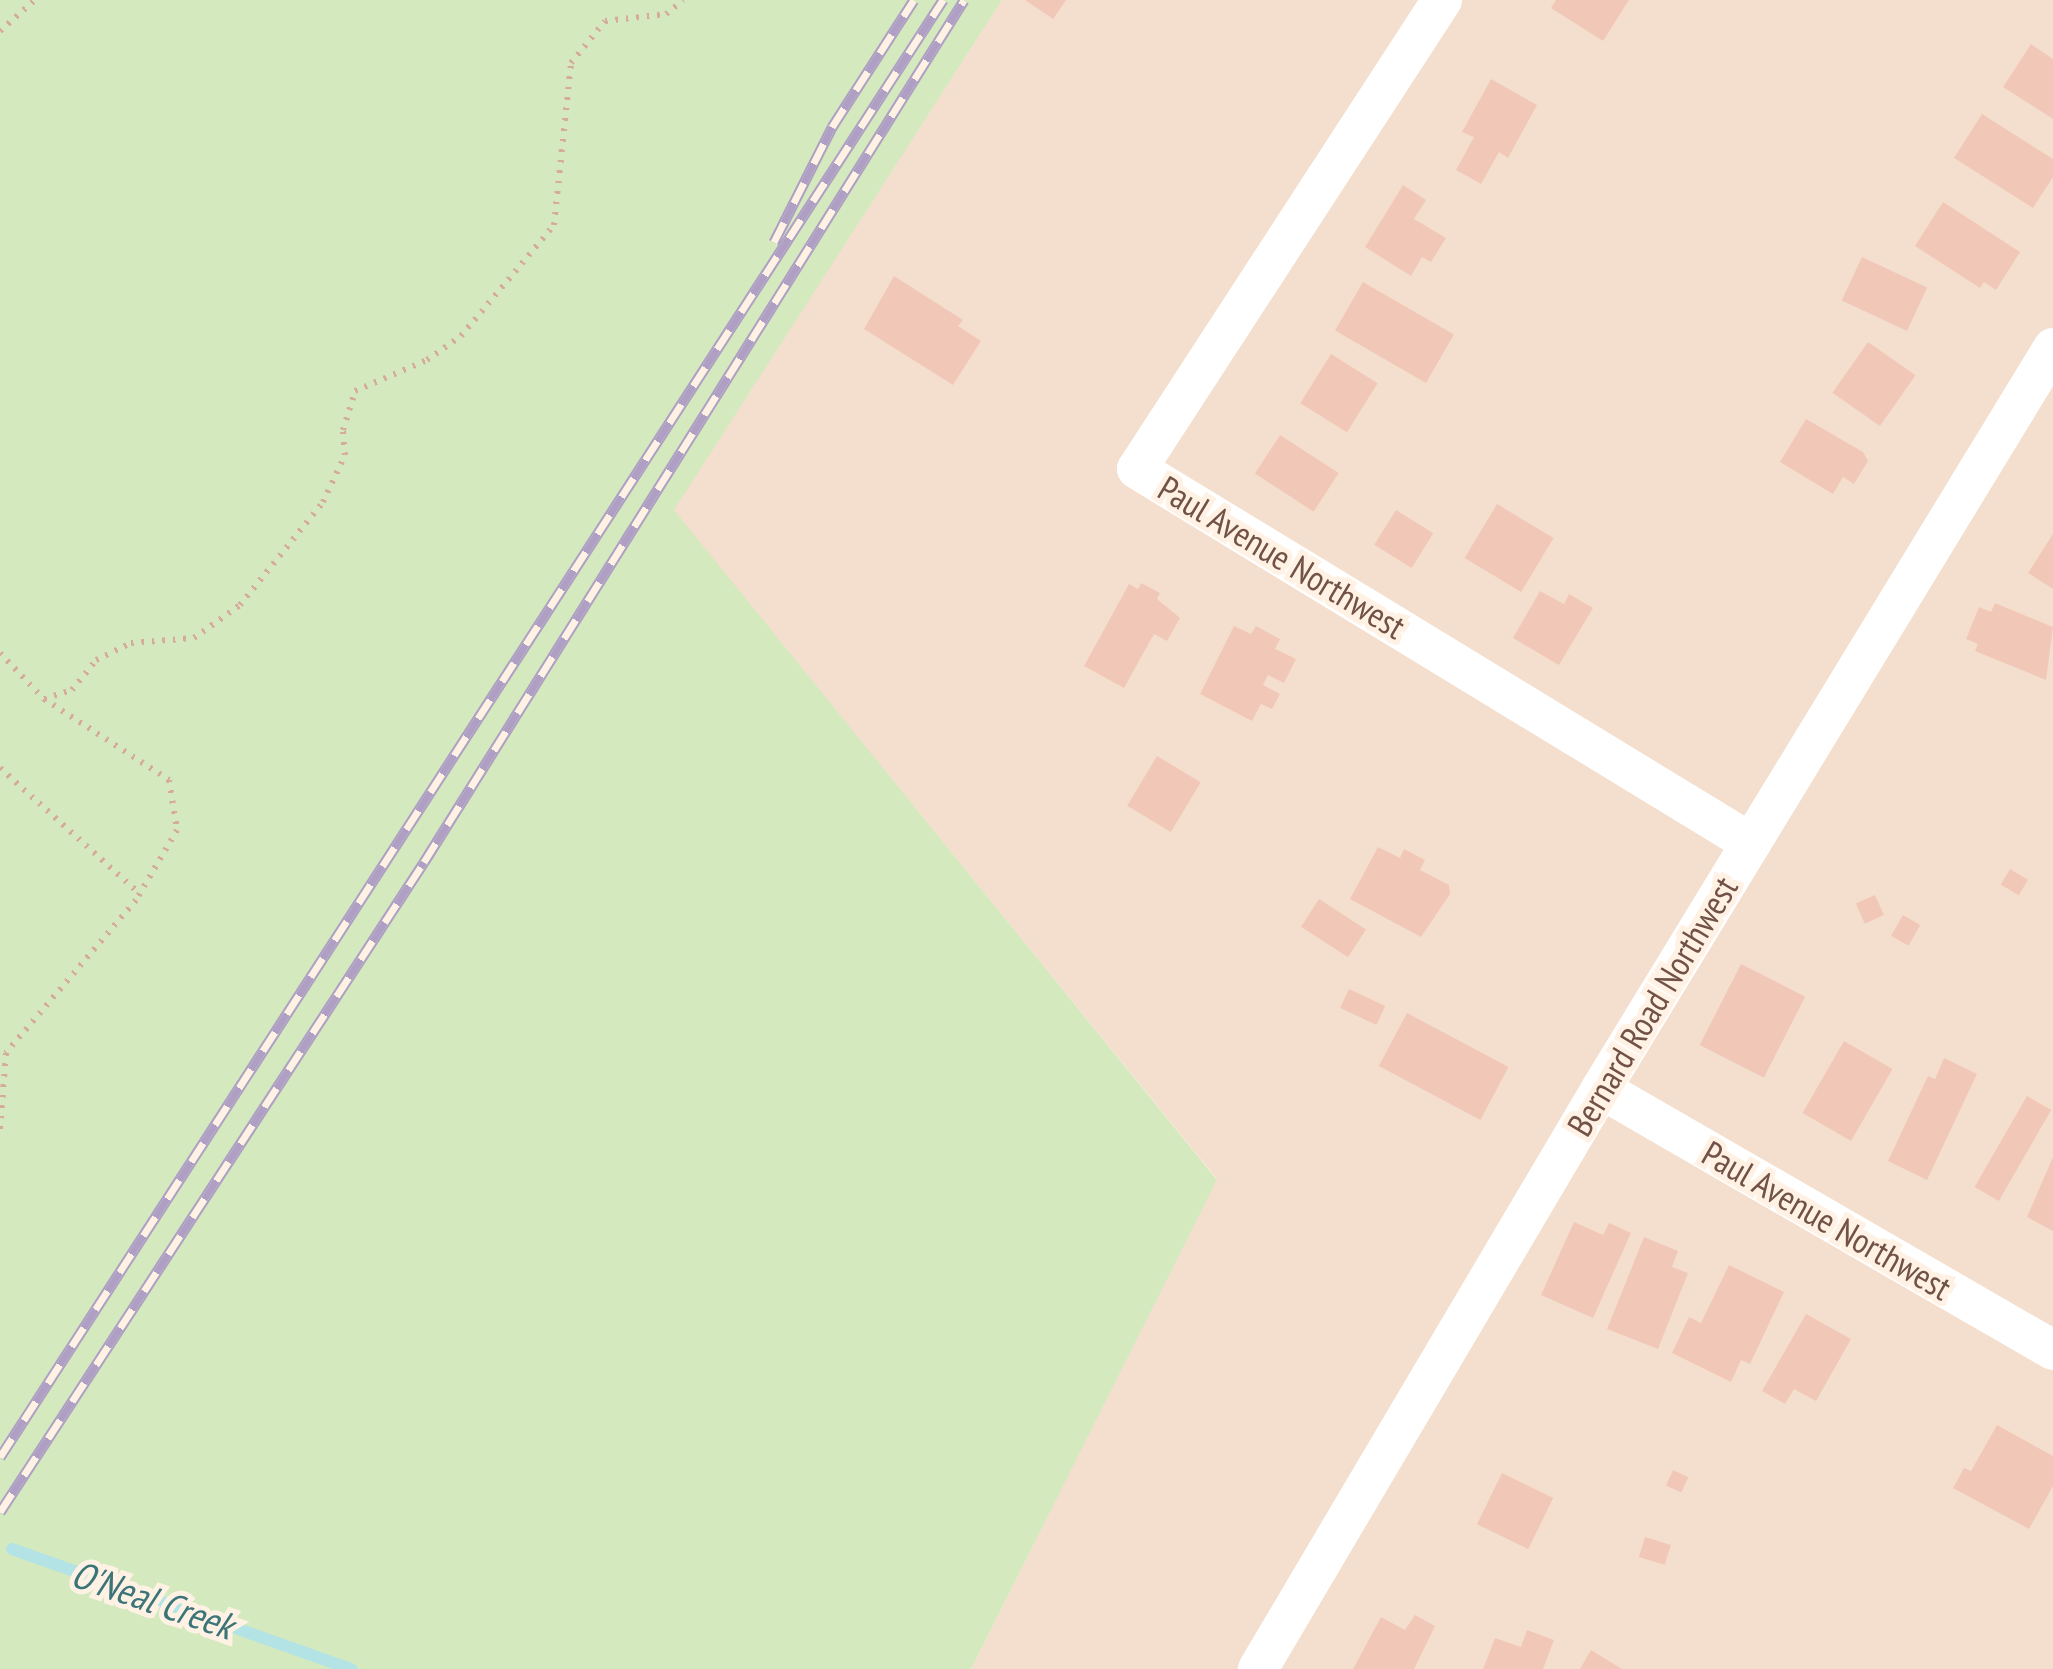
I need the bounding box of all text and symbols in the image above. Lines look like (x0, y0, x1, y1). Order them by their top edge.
street label: Paul Avenue Northwest (1151, 467, 1413, 647)
street label: Bernard Road Northwest (1558, 869, 1746, 1143)
street label: Paul Avenue Northwest (1695, 1132, 1959, 1308)
water label: O'Neal Creek (66, 1550, 240, 1648)

